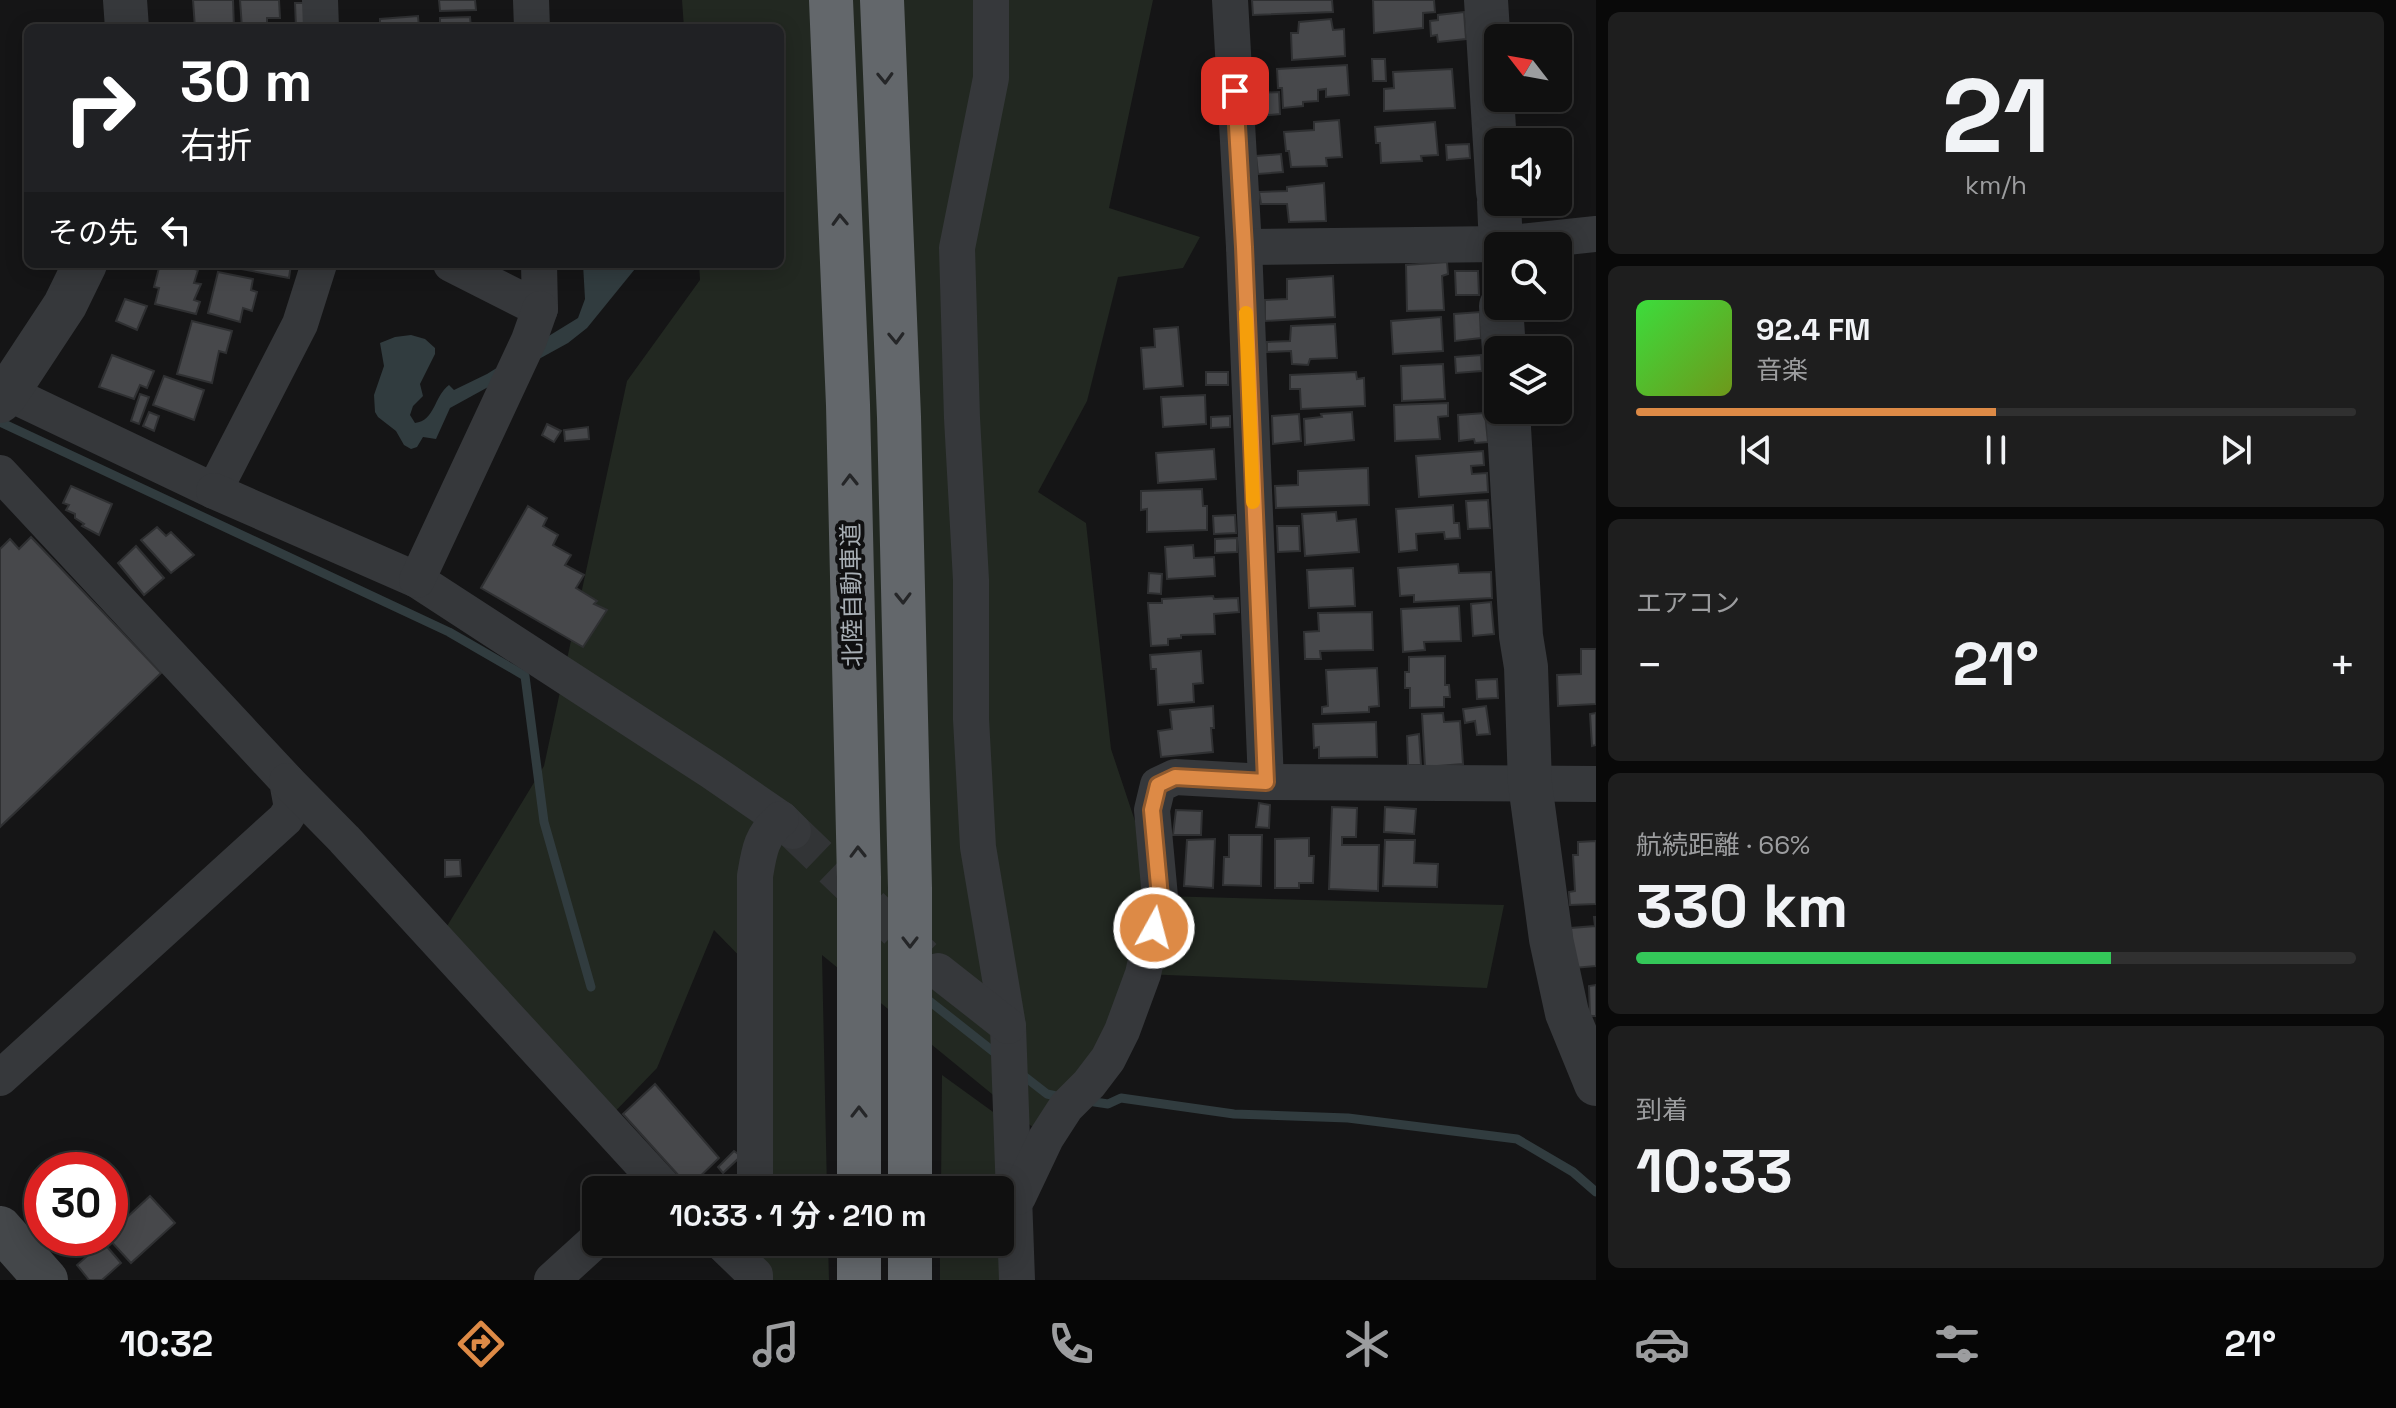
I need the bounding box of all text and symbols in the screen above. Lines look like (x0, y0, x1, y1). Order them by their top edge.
north arrow (1484, 24, 1572, 112)
map controls (1484, 24, 1572, 424)
text: 30 m (180, 46, 312, 117)
text: 21 (1942, 50, 2050, 182)
icon: right (48, 56, 152, 160)
pin (1201, 57, 1269, 125)
icon: arrive (1213, 69, 1257, 113)
one-way arrow (877, 72, 894, 85)
text: 右折 (180, 123, 252, 169)
button: sound (1484, 128, 1572, 216)
text: km/h (1965, 168, 2027, 202)
icon: left (154, 208, 198, 252)
text: その先 (48, 213, 138, 252)
one-way arrow (832, 213, 849, 226)
button: search (1484, 232, 1572, 320)
text: 92.4 FM (1756, 310, 1870, 349)
one-way arrow (887, 332, 904, 345)
button: layers (1484, 336, 1572, 424)
text: 音楽 (1756, 353, 1808, 387)
icon: previous (1734, 428, 1778, 472)
icon: pause (1974, 428, 2018, 472)
icon: next (2214, 428, 2258, 472)
one-way arrow (841, 473, 858, 486)
street label: 北陸自動車道 (835, 523, 868, 667)
text: エアコン (1636, 586, 1740, 620)
one-way arrow (894, 592, 912, 605)
text: 21° (1953, 626, 2039, 703)
text: − (1636, 637, 1663, 693)
text: + (2329, 637, 2356, 693)
text: 航続距離 · 66% (1636, 828, 1810, 862)
one-way arrow (850, 845, 867, 858)
text: 330 km (1636, 868, 1848, 945)
position arrow (1112, 886, 1196, 970)
one-way arrow (901, 936, 919, 949)
text: 到着 (1636, 1093, 1688, 1127)
one-way arrow (850, 1105, 868, 1118)
text: 10:33 (1636, 1133, 1793, 1210)
speed limit sign: 30 (24, 1152, 128, 1256)
text: 10:33 · 1 分 · 210 m (669, 1196, 927, 1235)
icon: directions (453, 1316, 509, 1372)
icon: music (748, 1316, 804, 1372)
icon: phone (1043, 1316, 1099, 1372)
icon: climate (1339, 1316, 1395, 1372)
icon: car (1634, 1316, 1690, 1372)
icon: filters (1929, 1316, 1985, 1372)
text: 10:32 (120, 1321, 213, 1367)
text: 21° (2224, 1321, 2276, 1367)

